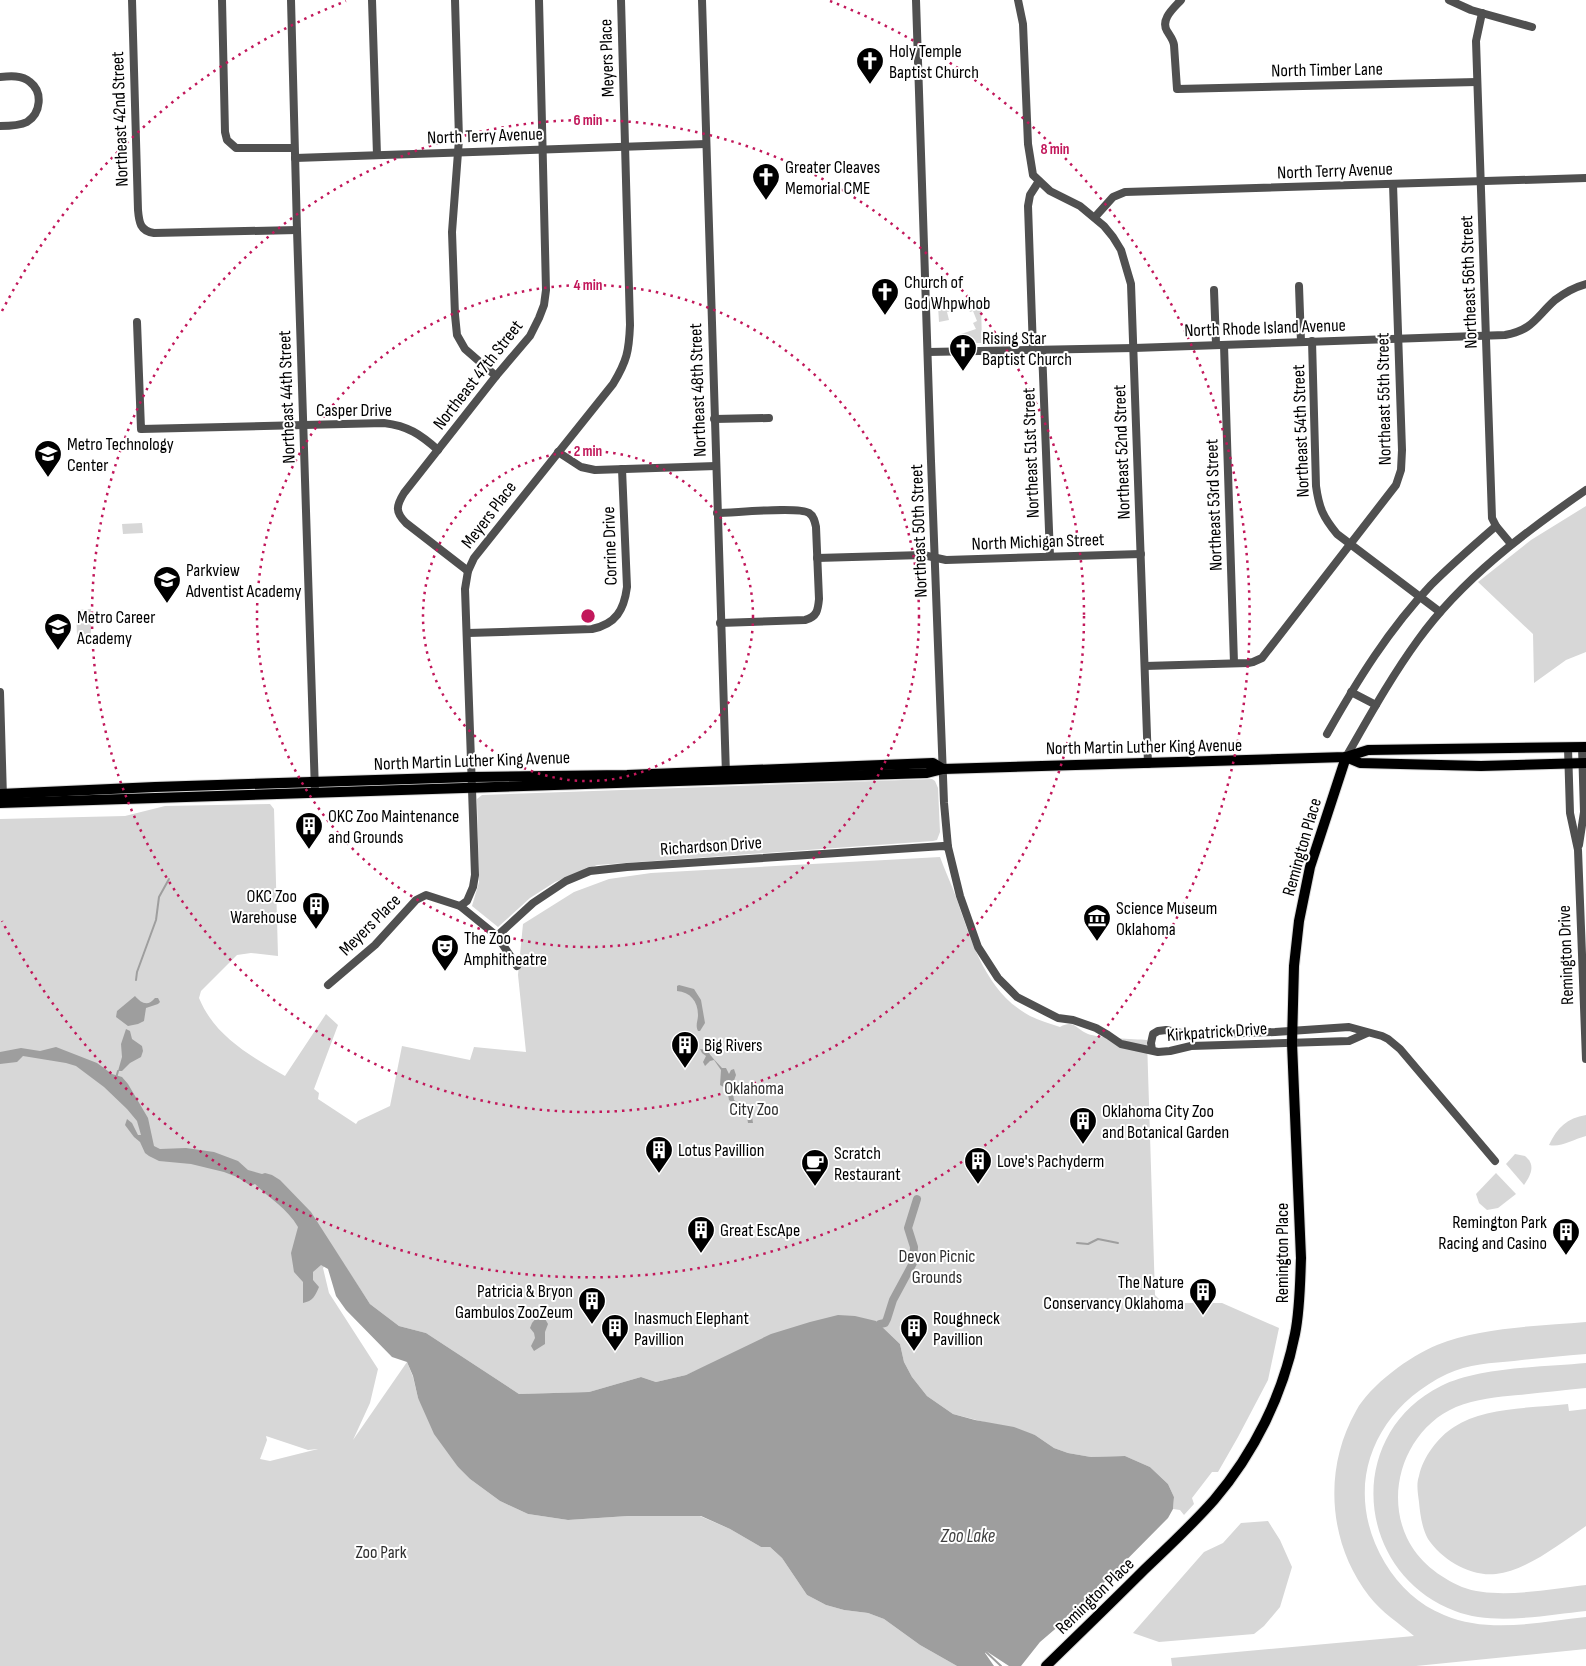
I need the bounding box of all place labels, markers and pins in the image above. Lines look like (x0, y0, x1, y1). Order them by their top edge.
place label: Holy Temple Baptist Church (889, 41, 979, 83)
church icon: Holy Temple Baptist Church (855, 46, 885, 85)
place label: Greater Cleaves Memorial CME (785, 157, 880, 199)
church icon: Greater Cleaves Memorial CME (751, 162, 781, 201)
place label: Church of God Whpwhob (904, 272, 990, 314)
church icon: Church of God Whpwhob (870, 277, 900, 316)
place label: Rising Star Baptist Church (982, 328, 1072, 370)
church icon: Rising Star Baptist Church (948, 333, 978, 372)
place label: Metro Technology Center (67, 434, 174, 476)
school or university icon: Metro Technology Center (33, 439, 63, 478)
place label: Parkview Adventist Academy (185, 560, 302, 602)
school or university icon: Parkview Adventist Academy (152, 565, 182, 604)
place label: Metro Career Academy (76, 607, 155, 649)
centre of rings (579, 607, 597, 625)
school or university icon: Metro Career Academy (43, 612, 73, 651)
place label: OKC Zoo Maintenance and Grounds (328, 806, 459, 848)
building icon: OKC Zoo Maintenance and Grounds (294, 811, 324, 850)
place label: OKC Zoo Warehouse (230, 886, 297, 928)
building icon: OKC Zoo Warehouse (301, 891, 331, 930)
place label: Science Museum Oklahoma (1116, 898, 1217, 940)
museum icon: Science Museum Oklahoma (1082, 903, 1112, 942)
place label: The Zoo Amphitheatre (463, 928, 547, 970)
theatre icon: The Zoo Amphitheatre (430, 933, 460, 972)
building icon: Big Rivers (670, 1030, 700, 1069)
place label: Big Rivers (704, 1035, 762, 1056)
place label: Oklahoma City Zoo and Botanical Garden (1102, 1101, 1229, 1143)
building icon: Oklahoma City Zoo and Botanical Garden (1068, 1106, 1098, 1145)
building icon: Lotus Pavillion (644, 1135, 674, 1174)
place label: Lotus Pavillion (678, 1140, 764, 1161)
place label: Scratch Restaurant (834, 1143, 901, 1185)
building icon: Love's Pachyderm (963, 1146, 993, 1185)
cafe icon: Scratch Restaurant (800, 1148, 830, 1187)
place label: Love's Pachyderm (997, 1151, 1104, 1172)
place label: Remington Park Racing and Casino (1438, 1212, 1547, 1254)
building icon: Great EscApe (686, 1215, 716, 1254)
building icon: Remington Park Racing and Casino (1551, 1217, 1581, 1256)
place label: Great EscApe (720, 1220, 800, 1241)
place label: The Nature Conservancy Oklahoma (1043, 1272, 1184, 1314)
building icon: The Nature Conservancy Oklahoma (1188, 1277, 1218, 1316)
place label: Patricia & Bryon Gambulos ZooZeum (455, 1281, 573, 1323)
building icon: Patricia & Bryon Gambulos ZooZeum (577, 1286, 607, 1325)
place label: Inasmuch Elephant Pavillion (634, 1308, 749, 1350)
place label: Roughneck Pavillion (933, 1308, 1000, 1350)
building icon: Inasmuch Elephant Pavillion (600, 1313, 630, 1352)
building icon: Roughneck Pavillion (899, 1313, 929, 1352)

